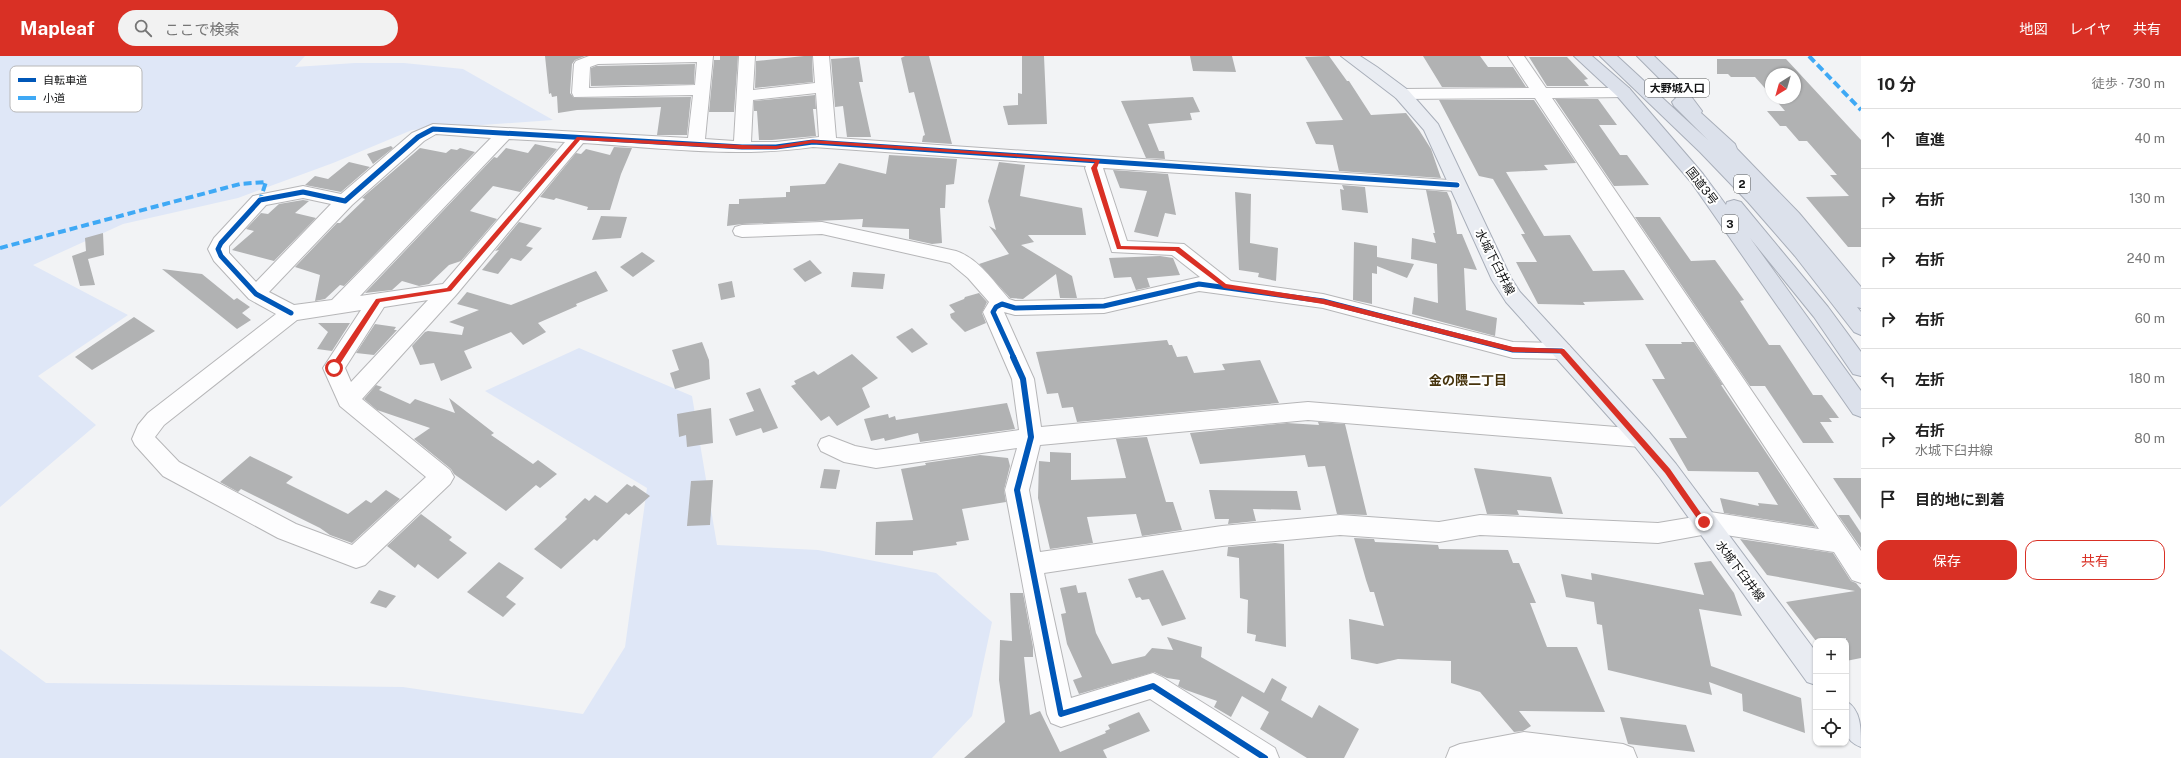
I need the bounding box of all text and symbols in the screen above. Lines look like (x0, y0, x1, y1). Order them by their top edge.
search box (118, 10, 398, 46)
text: Mapleaf (20, 17, 94, 39)
icon: search (132, 17, 154, 39)
text: ここで検索 (164, 21, 239, 38)
text: 地図 (2019, 21, 2047, 37)
text: レイヤ (2069, 21, 2111, 37)
text: 共有 (2133, 21, 2161, 37)
legend (10, 66, 142, 112)
north arrow (1765, 68, 1801, 104)
text: 自転車道 (43, 74, 87, 86)
text: 10 分 (1877, 74, 1916, 94)
text: 徒歩 · 730 m (2092, 76, 2165, 91)
road number: 大野城入口 (1645, 79, 1709, 97)
text: 小道 (43, 92, 65, 104)
icon: ahead (1877, 128, 1899, 150)
text: 直進 (1915, 131, 1945, 148)
text: 40 m (2134, 131, 2165, 146)
street label: 国道3号 (1683, 165, 1721, 207)
road number: 2 (1734, 175, 1750, 193)
icon: right (1877, 188, 1899, 210)
text: 右折 (1915, 191, 1945, 208)
text: 130 m (2129, 191, 2165, 206)
road number: 3 (1722, 215, 1738, 233)
street label: 水城下臼井線 (1472, 227, 1518, 297)
icon: right (1877, 248, 1899, 270)
text: 右折 (1915, 251, 1945, 268)
text: 240 m (2127, 251, 2165, 266)
icon: right (1877, 308, 1899, 330)
text: 右折 (1915, 311, 1945, 328)
text: 60 m (2135, 311, 2165, 326)
route start (325, 359, 343, 377)
icon: left (1877, 368, 1899, 390)
text: 左折 (1915, 371, 1945, 388)
text: 180 m (2129, 371, 2165, 386)
district label: 金の隈二丁目 (1429, 373, 1507, 388)
text: 右折 (1915, 422, 1945, 439)
icon: right (1877, 428, 1899, 450)
text: 80 m (2134, 431, 2165, 446)
text: 水城下臼井線 (1915, 443, 1993, 458)
icon: arrive (1877, 488, 1899, 510)
text: 目的地に到着 (1915, 491, 2005, 508)
route end (1695, 513, 1713, 531)
street label: 水城下臼井線 (1713, 538, 1767, 604)
button: 保存 (1877, 540, 2017, 580)
button: 共有 (2025, 540, 2165, 580)
map controls (1813, 638, 1849, 746)
button: + (1813, 638, 1849, 674)
button: − (1813, 674, 1849, 710)
button: locate (1813, 710, 1849, 746)

